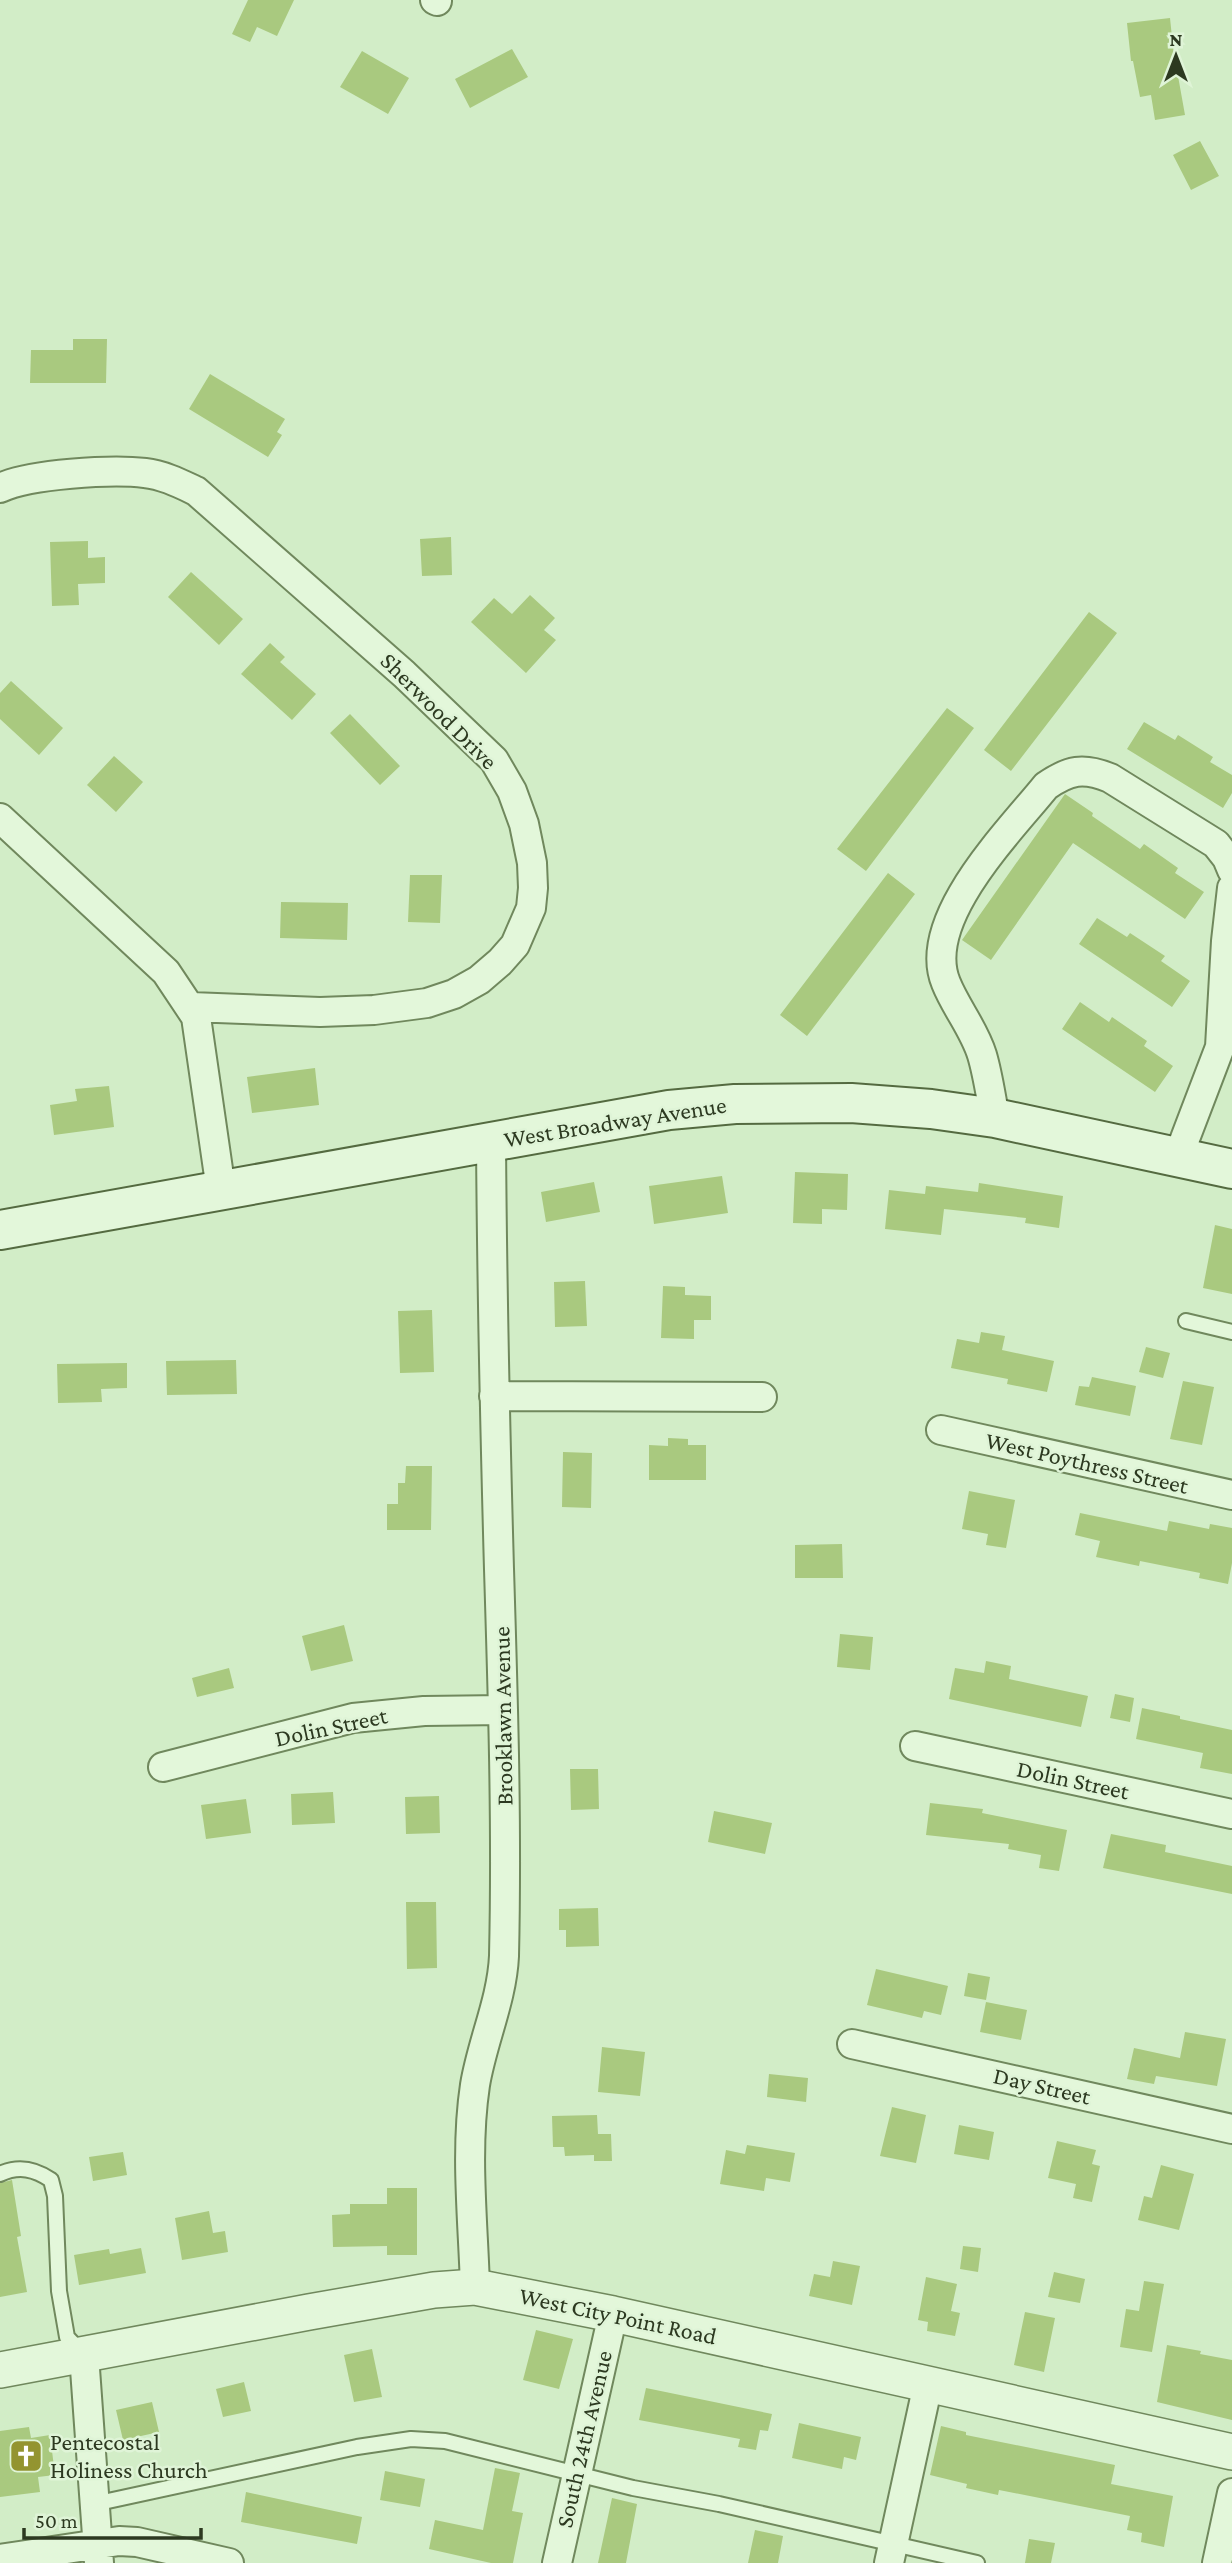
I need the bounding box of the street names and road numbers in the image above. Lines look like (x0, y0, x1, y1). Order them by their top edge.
street label: Sherwood Drive (375, 647, 503, 775)
street label: West Broadway Avenue (502, 1091, 728, 1152)
street label: West Poythress Street (983, 1426, 1192, 1499)
street label: Brooklawn Avenue (487, 1626, 518, 1806)
street label: Dolin Street (272, 1701, 391, 1752)
street label: Dolin Street (1014, 1754, 1133, 1805)
street label: Day Street (991, 2061, 1094, 2110)
street label: West City Point Road (517, 2281, 720, 2350)
street label: South 24th Avenue (550, 2348, 617, 2530)

